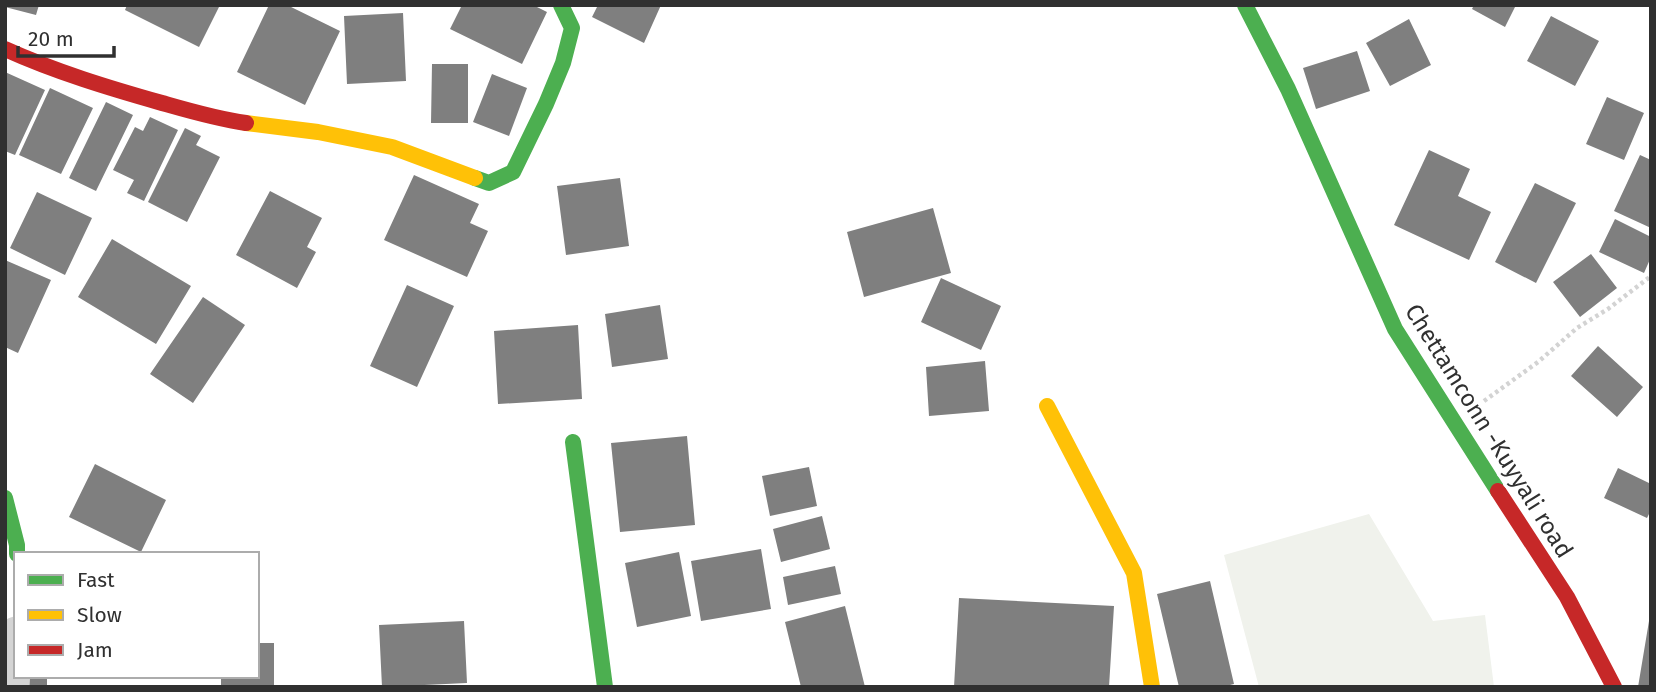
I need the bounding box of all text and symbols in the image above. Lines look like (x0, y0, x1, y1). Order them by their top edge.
scale bar (18, 14, 114, 58)
text: 20 m (28, 26, 74, 52)
street label: Chettamconn -Kuyyali road (1399, 299, 1579, 563)
legend (14, 552, 259, 678)
text: Fast (77, 567, 115, 593)
text: Slow (77, 602, 122, 628)
text: Jam (77, 637, 113, 663)

